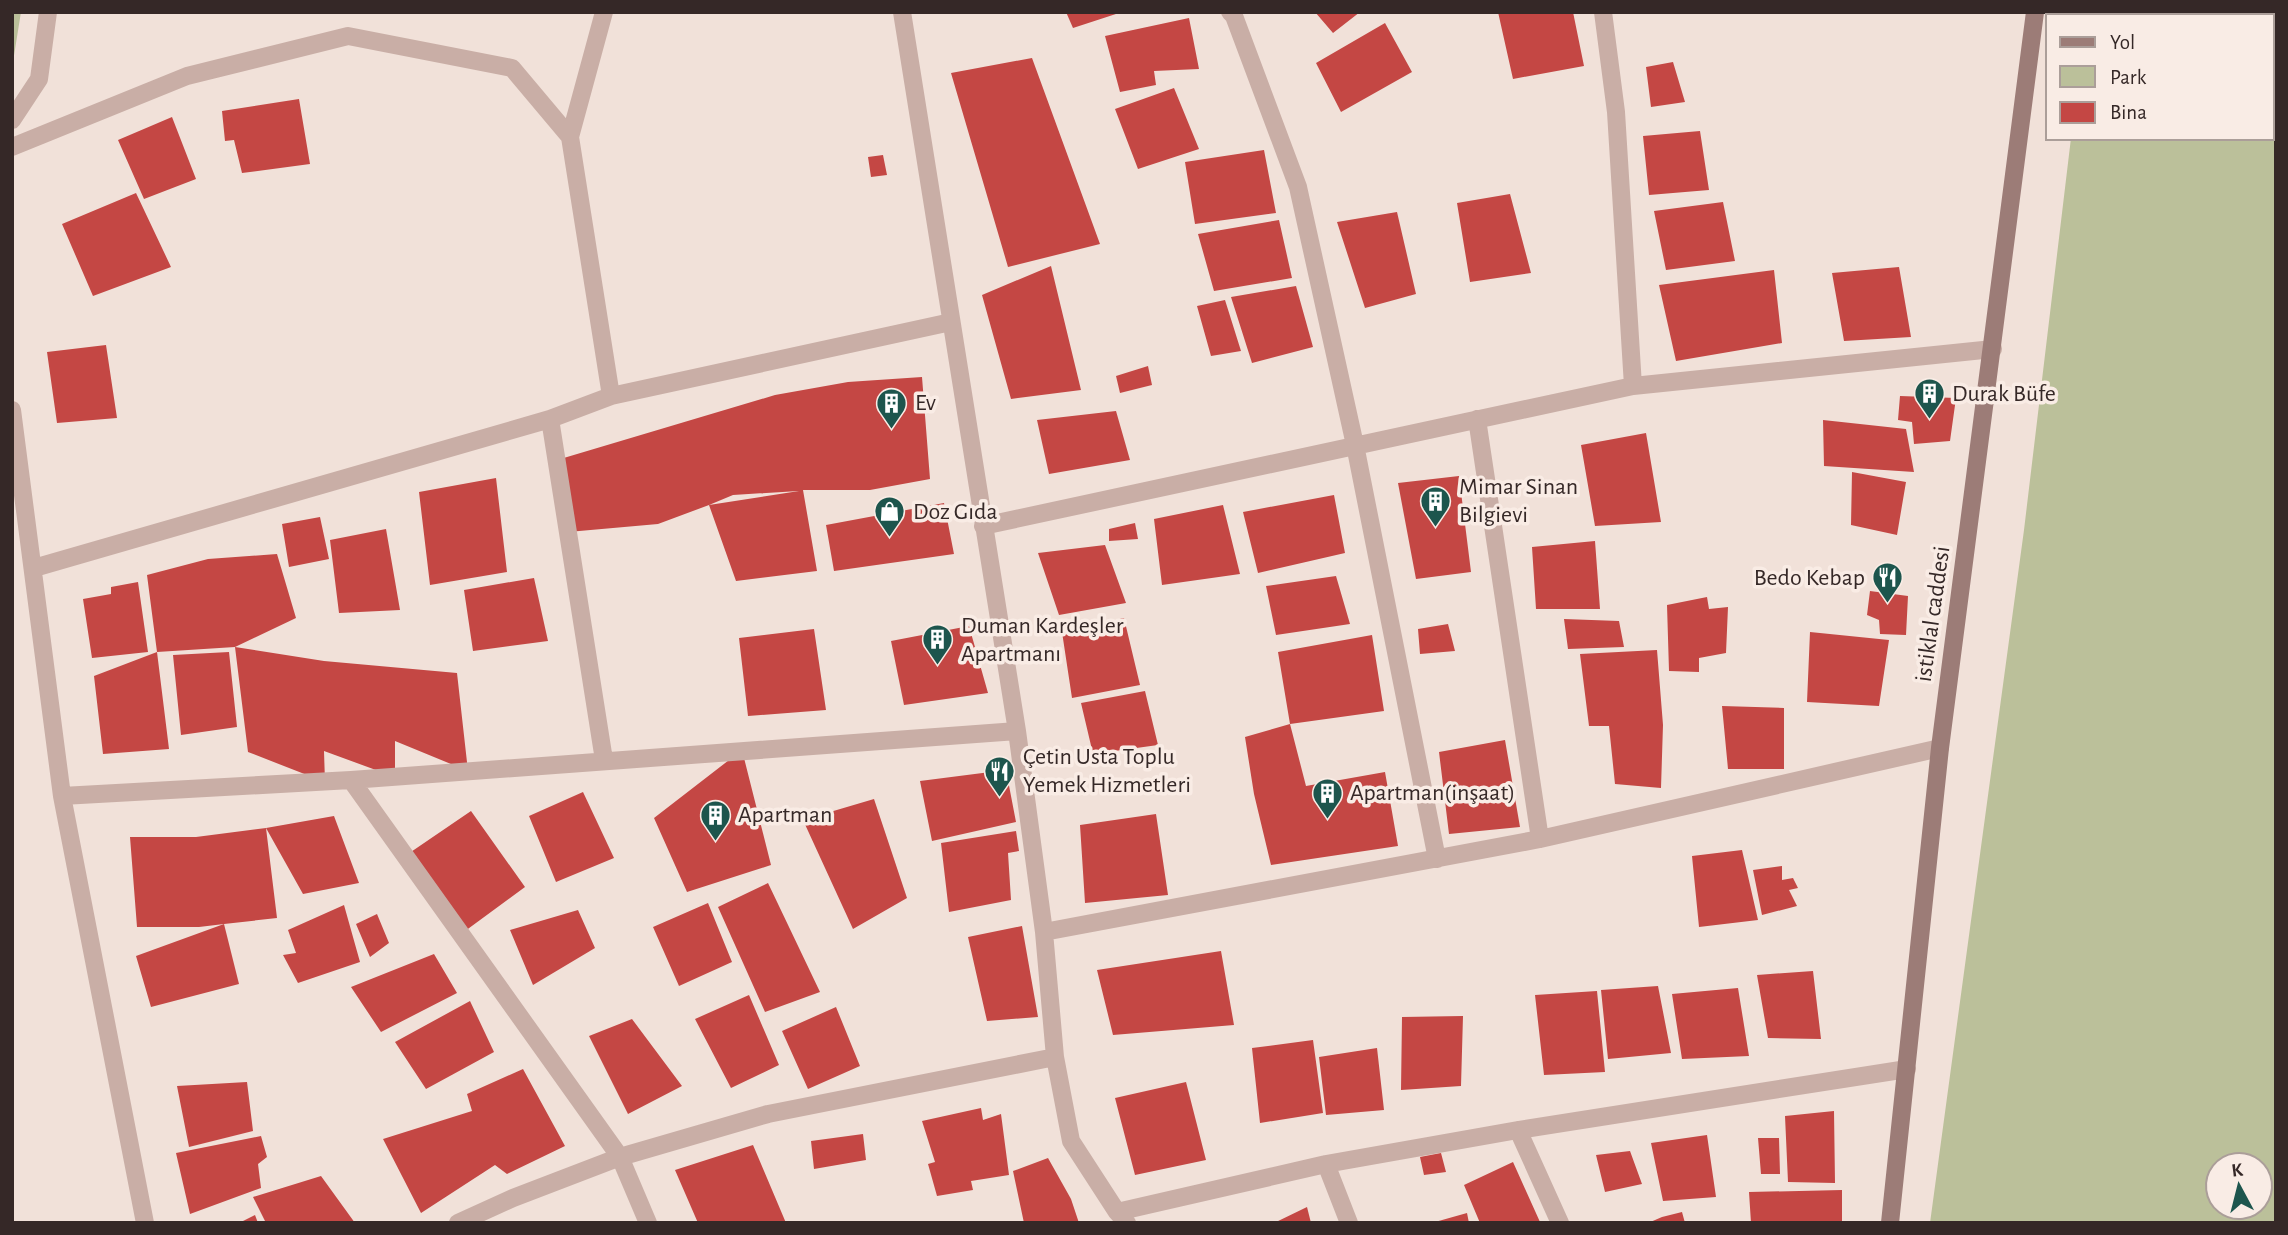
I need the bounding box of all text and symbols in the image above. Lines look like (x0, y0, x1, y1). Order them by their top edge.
legend (2046, 14, 2274, 140)
text: Yol (2110, 32, 2135, 53)
text: Park (2110, 67, 2147, 88)
text: Bina (2110, 102, 2147, 123)
building icon: Durak Büfe (1912, 377, 1946, 421)
place label: Durak Büfe (1952, 382, 2056, 406)
building icon: Ev (875, 386, 909, 430)
place label: Ev (915, 391, 936, 415)
place label: Mimar Sinan Bilgievi (1459, 475, 1578, 527)
building icon: Mimar Sinan Bilgievi (1419, 484, 1453, 528)
shop icon: Doz Gıda (873, 495, 907, 539)
place label: Doz Gıda (913, 500, 998, 524)
street label: istiklal caddesi (1912, 545, 1954, 683)
restaurant icon: Bedo Kebap (1871, 561, 1905, 605)
place label: Bedo Kebap (1754, 566, 1865, 590)
place label: Duman Kardeşler Apartmanı (961, 614, 1124, 666)
building icon: Duman Kardeşler Apartmanı (921, 623, 955, 667)
place label: Çetin Usta Toplu Yemek Hizmetleri (1023, 745, 1191, 797)
restaurant icon: Çetin Usta Toplu Yemek Hizmetleri (983, 754, 1017, 798)
building icon: Apartman(inşaat) (1310, 776, 1344, 820)
place label: Apartman(inşaat) (1350, 781, 1515, 805)
building icon: Apartman (698, 798, 732, 842)
place label: Apartman (738, 803, 832, 827)
north arrow (2204, 1151, 2274, 1221)
text: K (2230, 1160, 2245, 1181)

